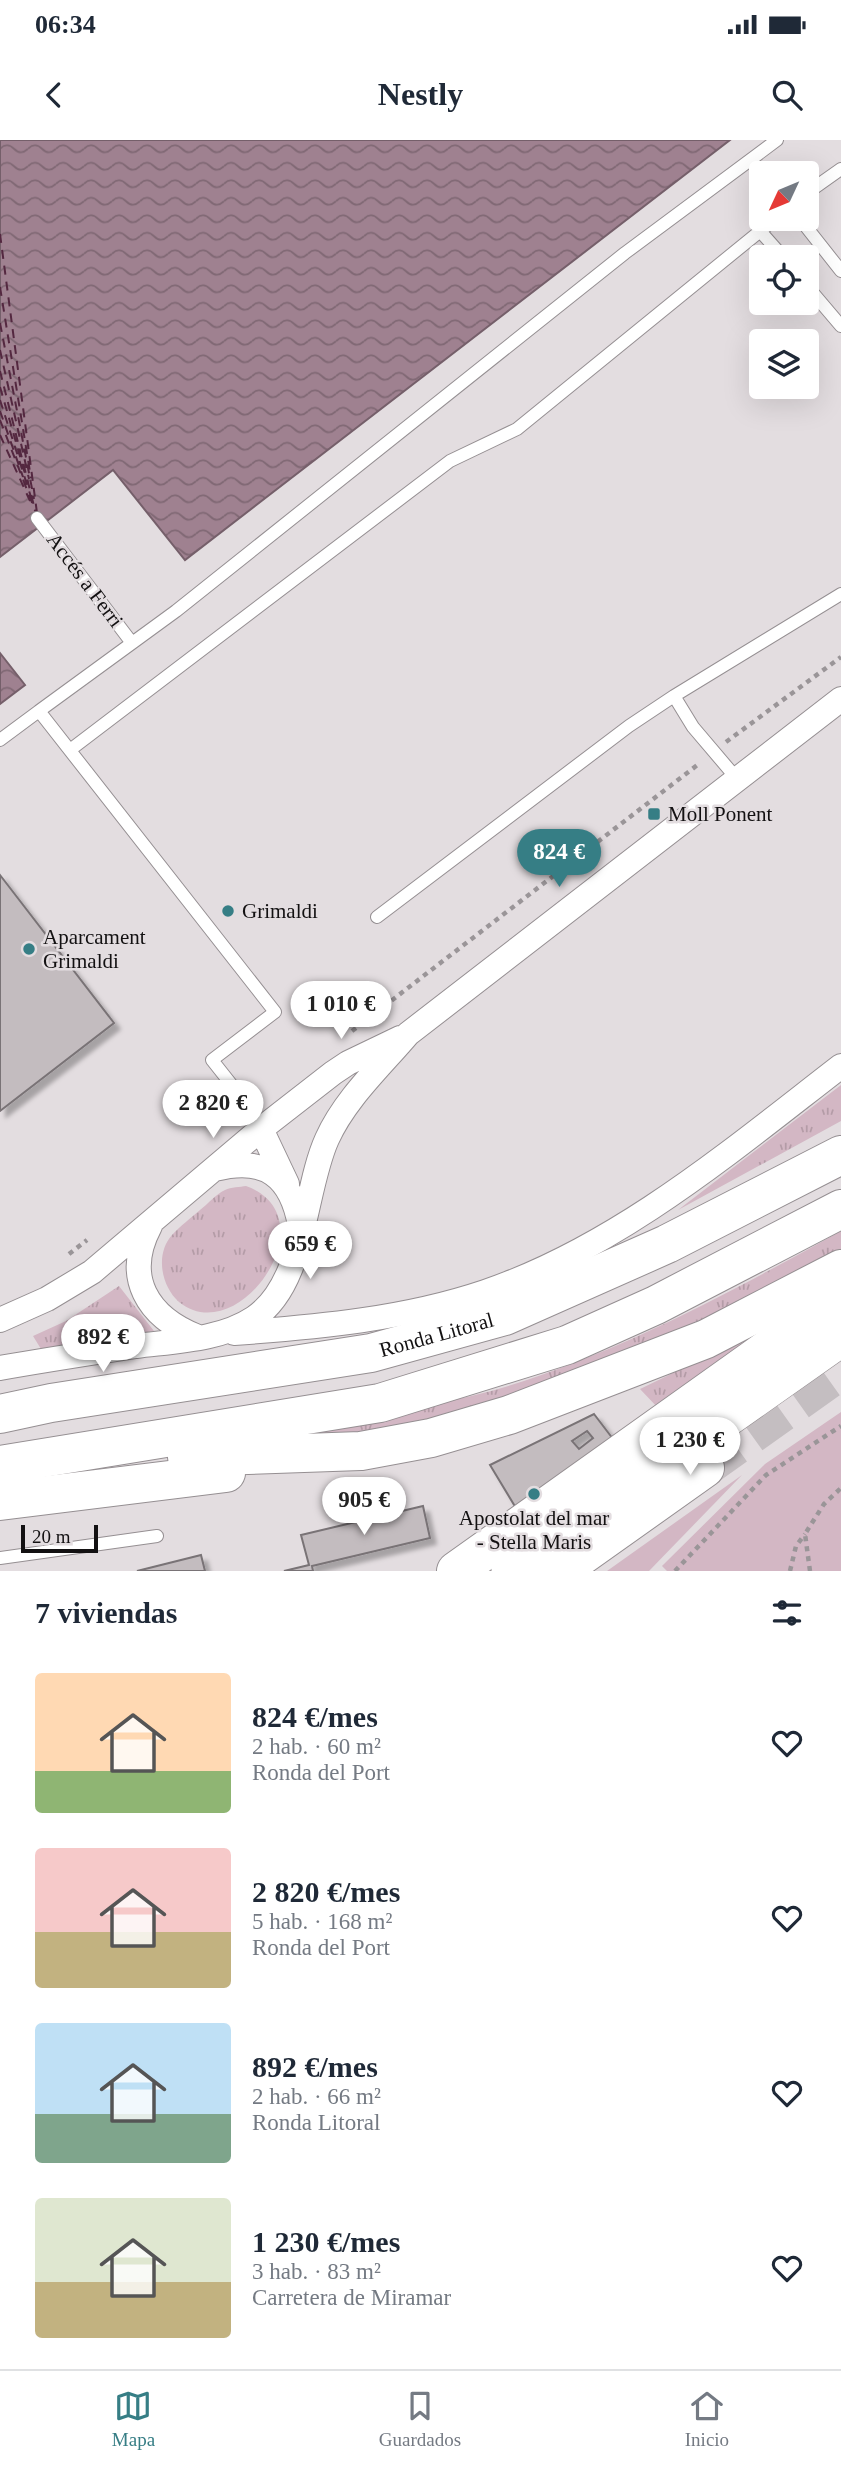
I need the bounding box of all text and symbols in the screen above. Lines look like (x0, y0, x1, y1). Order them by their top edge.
text: 06:34 (35, 10, 96, 39)
icon: back (35, 76, 73, 114)
text: Nestly (378, 76, 463, 112)
icon: search (768, 76, 806, 114)
north arrow (749, 161, 819, 231)
map controls (749, 161, 819, 399)
button: locate (749, 245, 819, 315)
button: layers (749, 329, 819, 399)
street label: Accés a Ferri (42, 528, 128, 632)
place label: Moll Ponent (668, 802, 773, 826)
marker: Moll Ponent (646, 806, 662, 822)
pin: 824 € (510, 830, 608, 889)
text: 824 € (533, 839, 585, 864)
place label: Grimaldi (242, 899, 318, 923)
marker: Grimaldi (220, 903, 236, 919)
place label: Aparcament Grimaldi (43, 925, 146, 973)
marker: Aparcament Grimaldi (21, 941, 37, 957)
pin: 1 010 € (276, 982, 406, 1041)
text: 1 010 € (307, 991, 376, 1016)
pin: 2 820 € (148, 1080, 278, 1140)
text: 2 820 € (179, 1090, 248, 1115)
pin: 659 € (261, 1222, 359, 1281)
text: 659 € (284, 1231, 336, 1256)
street label: Ronda Litoral (377, 1308, 496, 1362)
pin: 892 € (54, 1314, 152, 1374)
text: 892 € (77, 1324, 129, 1349)
pin: 1 230 € (625, 1418, 755, 1477)
text: 1 230 € (656, 1427, 725, 1452)
pin: 905 € (315, 1478, 413, 1537)
marker: Apostolat del mar - Stella Maris (526, 1486, 542, 1502)
text: 905 € (338, 1487, 390, 1512)
place label: Apostolat del mar - Stella Maris (459, 1506, 609, 1554)
scale bar (21, 1522, 98, 1554)
text: 20 m (32, 1526, 71, 1547)
icon: filters (768, 1594, 806, 1632)
text: 7 viviendas (35, 1596, 178, 1629)
text: 824 €/mes (252, 1700, 378, 1733)
icon: home (91, 1701, 175, 1785)
icon: heart (768, 1724, 806, 1762)
text: 2 hab. · 60 m² (252, 1734, 381, 1759)
text: Ronda del Port (252, 1760, 390, 1785)
text: 2 820 €/mes (252, 1875, 400, 1908)
icon: home (91, 1876, 175, 1960)
icon: heart (768, 1899, 806, 1937)
text: 5 hab. · 168 m² (252, 1909, 392, 1934)
text: Ronda del Port (252, 1935, 390, 1960)
text: 892 €/mes (252, 2050, 378, 2083)
icon: home (91, 2051, 175, 2135)
icon: heart (768, 2074, 806, 2112)
text: 2 hab. · 66 m² (252, 2084, 381, 2109)
text: Ronda Litoral (252, 2110, 380, 2135)
text: 1 230 €/mes (252, 2225, 400, 2258)
icon: home (91, 2226, 175, 2310)
icon: heart (768, 2249, 806, 2287)
text: 3 hab. · 83 m² (252, 2259, 381, 2284)
text: Carretera de Miramar (252, 2285, 451, 2310)
tab: Mapa (112, 2387, 155, 2451)
tab: Guardados (379, 2387, 461, 2451)
tab: Inicio (685, 2387, 729, 2451)

